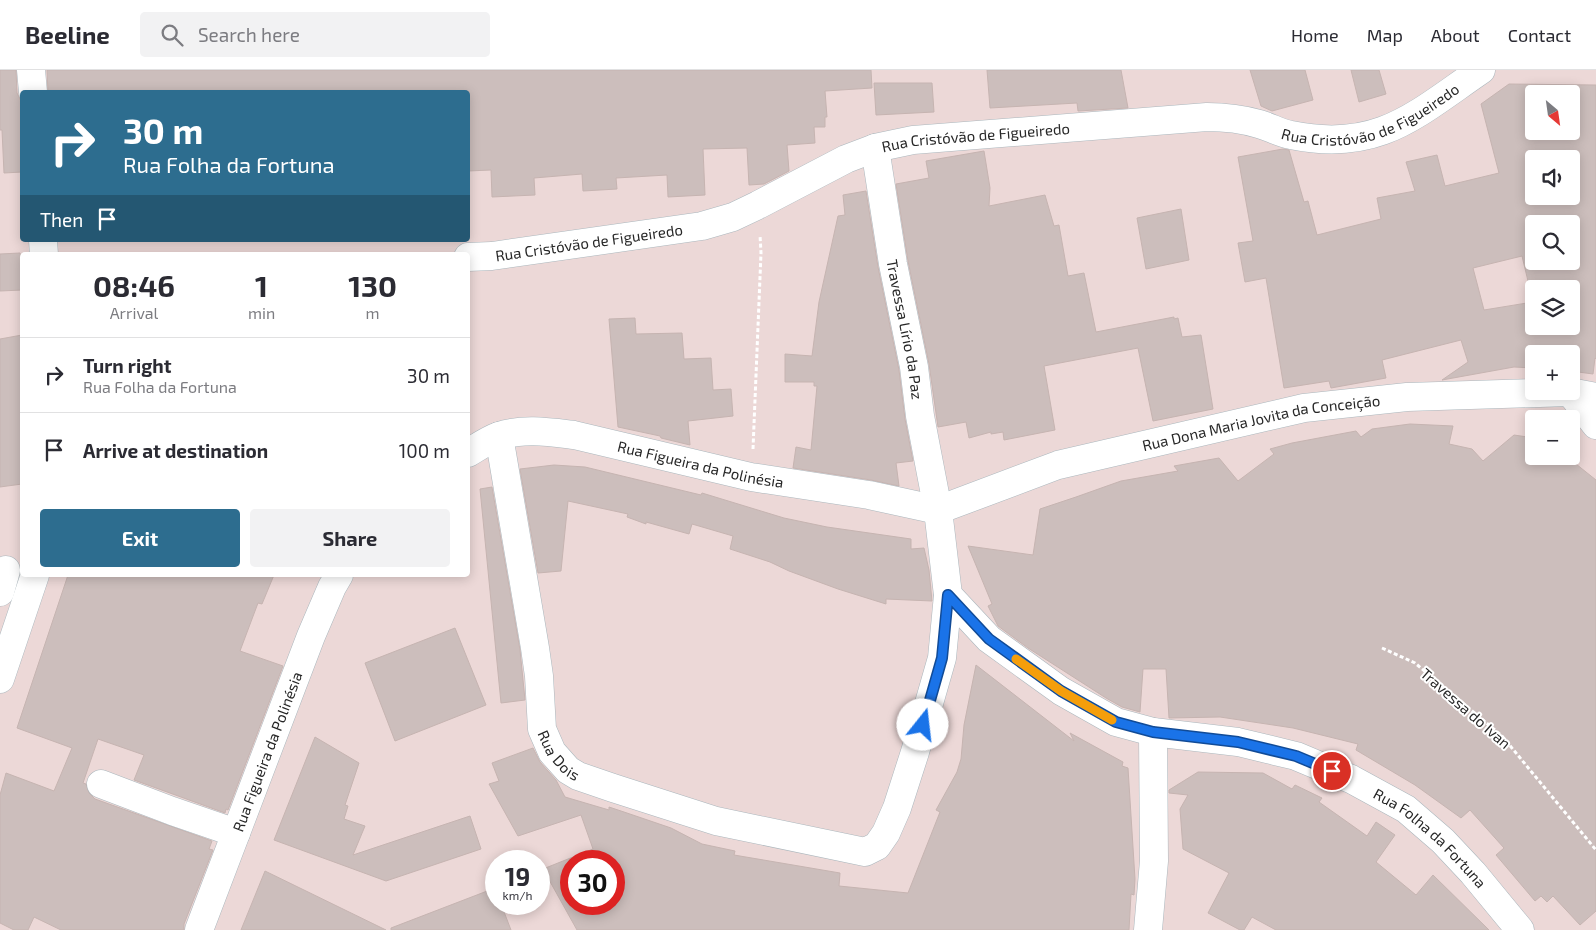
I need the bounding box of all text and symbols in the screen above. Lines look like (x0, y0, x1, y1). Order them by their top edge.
search box (140, 12, 490, 57)
text: Beeline (25, 20, 110, 49)
icon: search (158, 21, 186, 49)
text: Search here (198, 23, 300, 46)
text: Home (1291, 24, 1339, 46)
text: Map (1367, 24, 1403, 46)
text: About (1431, 24, 1480, 46)
text: Contact (1508, 24, 1571, 46)
street label: Rua Cristóvão de Figueiredo (1280, 79, 1462, 149)
north arrow (1525, 85, 1580, 140)
map controls (1525, 85, 1580, 465)
text: 30 m (123, 109, 203, 151)
icon: right (40, 110, 105, 175)
street label: Rua Cristóvão de Figueiredo (880, 119, 1071, 155)
button: sound (1525, 150, 1580, 205)
text: Rua Folha da Fortuna (123, 151, 335, 177)
icon: arrive (93, 205, 121, 233)
text: Then (40, 208, 83, 231)
button: search (1525, 215, 1580, 270)
street label: Rua Cristóvão de Figueiredo (494, 220, 684, 264)
street label: Travessa Lírio da Paz (883, 258, 927, 401)
text: 08:46 (93, 267, 175, 303)
text: 1 (255, 267, 268, 303)
text: 130 (348, 267, 397, 303)
button: layers (1525, 280, 1580, 335)
text: Arrival (110, 303, 158, 322)
text: min (248, 303, 275, 322)
text: m (366, 303, 380, 322)
button: + (1525, 345, 1580, 400)
text: Turn right (83, 354, 171, 377)
icon: right (40, 361, 68, 389)
text: 30 m (407, 364, 450, 387)
text: Rua Folha da Fortuna (83, 377, 237, 396)
street label: Rua Dona Maria Jovita da Conceição (1140, 391, 1381, 454)
button: − (1525, 410, 1580, 465)
icon: arrive (40, 436, 68, 464)
street label: Rua Figueira da Polinésia (616, 437, 785, 491)
text: Arrive at destination (83, 439, 268, 462)
text: 100 m (399, 439, 450, 462)
button: Exit (40, 509, 240, 567)
button: Share (250, 509, 450, 567)
street label: Travessa do Ivan (1417, 664, 1515, 752)
street label: Rua Figueira da Polinésia (228, 669, 306, 834)
position arrow (896, 698, 948, 750)
street label: Rua Dois (535, 727, 583, 784)
pin (1311, 750, 1353, 792)
icon: arrive (1318, 757, 1346, 785)
street label: Rua Folha da Fortuna (1371, 784, 1490, 891)
speed limit sign: 30 (560, 850, 625, 915)
text: 19 (505, 861, 530, 891)
text: km/h (503, 888, 532, 902)

